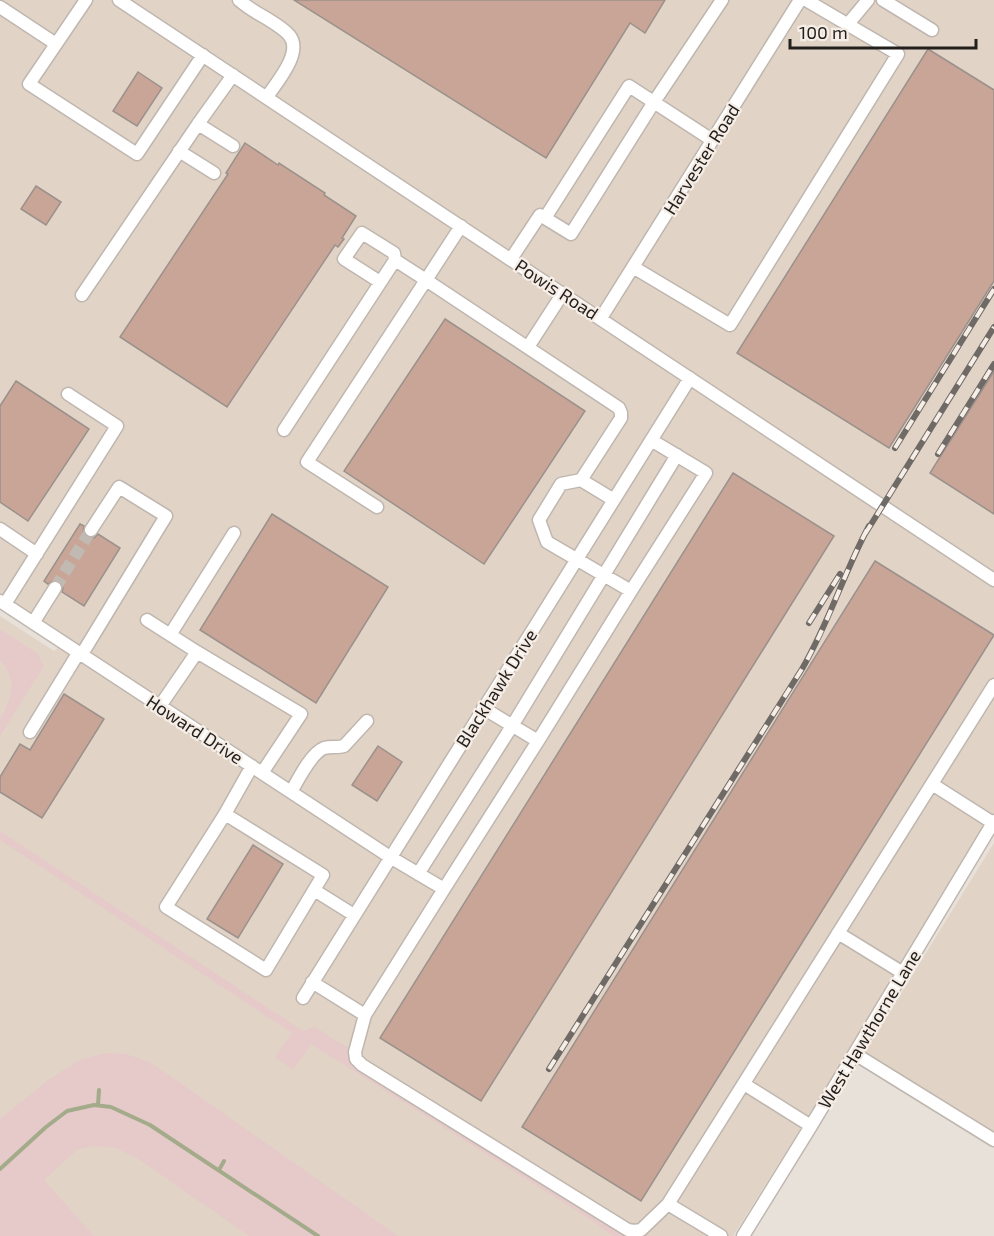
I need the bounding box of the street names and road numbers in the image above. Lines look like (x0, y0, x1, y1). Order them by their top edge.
street label: Harvester Road (658, 100, 744, 218)
street label: Powis Road (511, 254, 603, 324)
street label: Blackhawk Drive (451, 625, 541, 751)
street label: Howard Drive (142, 690, 248, 768)
street label: West Hawthorne Lane (813, 946, 925, 1112)

